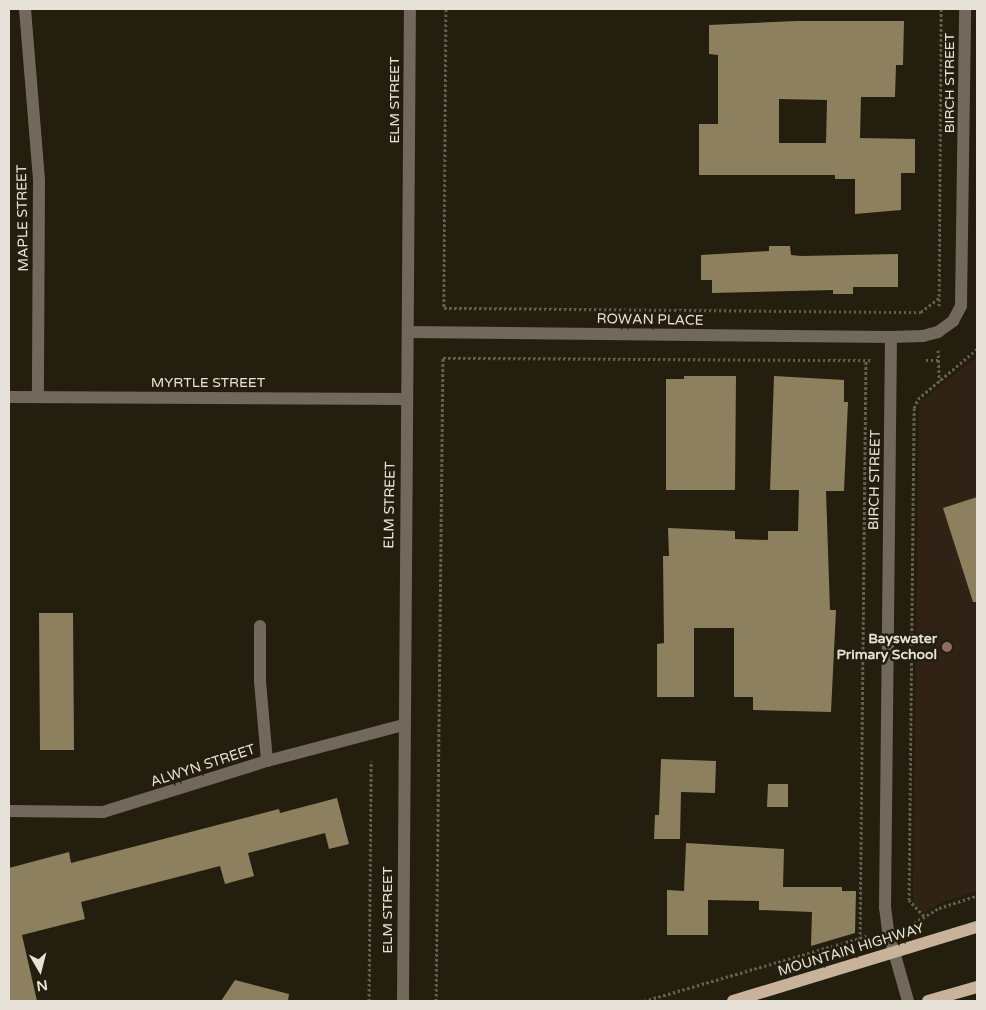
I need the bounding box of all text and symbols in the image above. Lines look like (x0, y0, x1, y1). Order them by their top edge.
street label: BIRCH STREET (942, 33, 958, 133)
street label: ELM STREET (387, 56, 403, 144)
street label: MAPLE STREET (14, 164, 32, 272)
street label: ROWAN PLACE (596, 311, 704, 329)
street label: MYRTLE STREET (151, 375, 265, 391)
street label: BIRCH STREET (866, 430, 884, 530)
street label: ELM STREET (381, 461, 399, 549)
place label: Bayswater Primary School (836, 631, 937, 664)
marker: Bayswater Primary School (941, 641, 953, 653)
street label: ALWYN STREET (149, 741, 257, 791)
street label: ELM STREET (380, 866, 396, 954)
street label: MOUNTAIN HIGHWAY (776, 920, 926, 980)
north arrow (15, 945, 65, 995)
text: N (35, 976, 49, 995)

